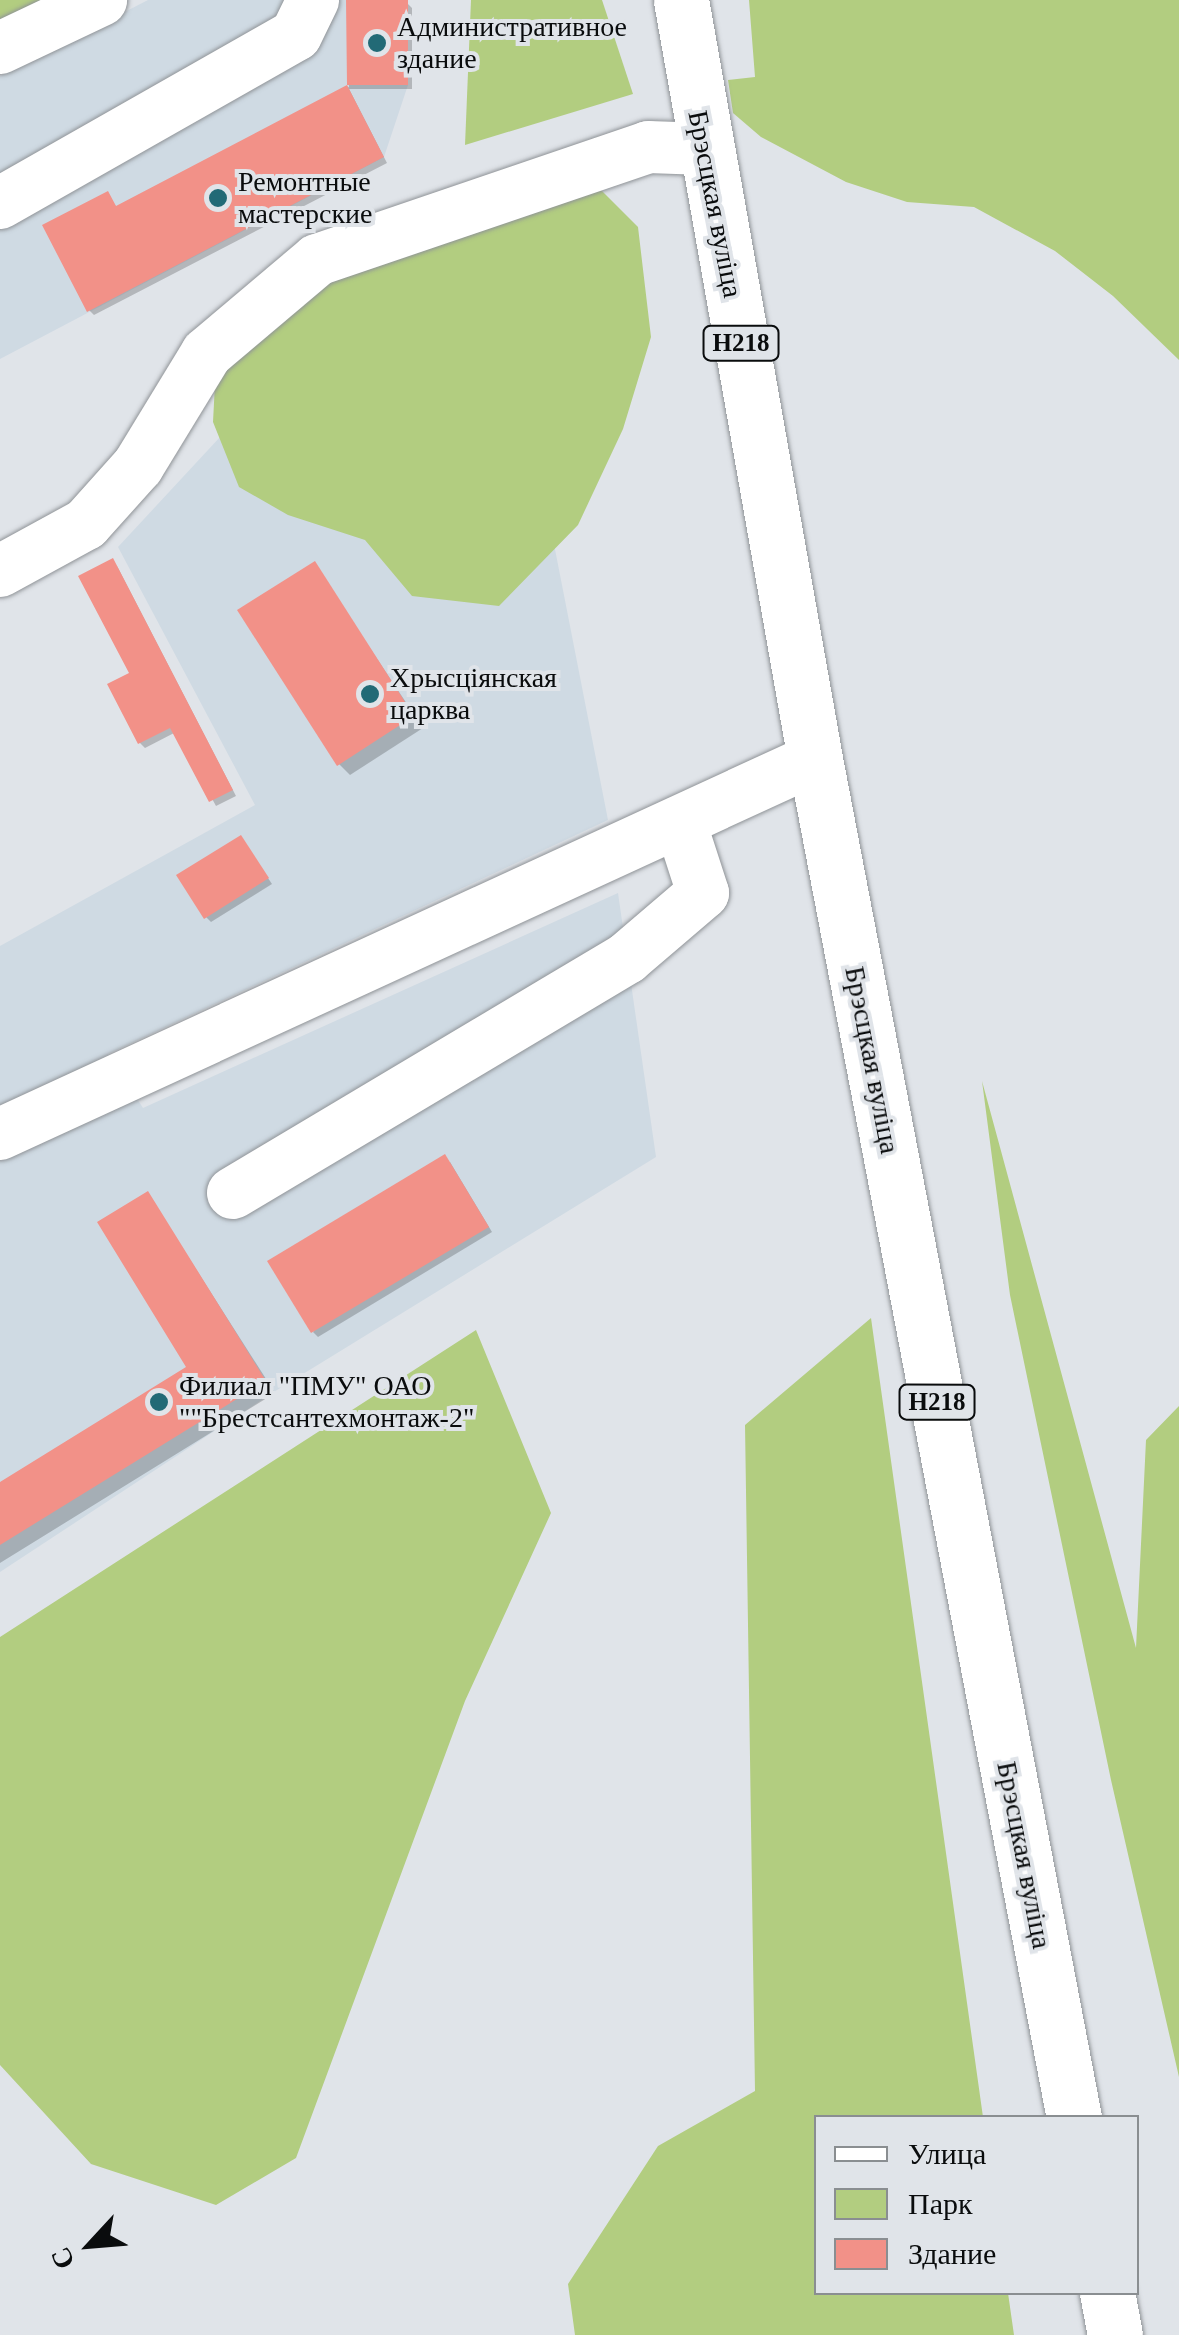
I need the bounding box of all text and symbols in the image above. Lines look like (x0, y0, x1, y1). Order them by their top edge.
place label: Административное здание (397, 10, 627, 76)
marker: Административное здание (366, 32, 388, 54)
street label: Брэсцкая вуліца (680, 108, 750, 300)
place label: Ремонтные мастерские (238, 165, 372, 231)
marker: Ремонтные мастерские (207, 187, 229, 209)
road number: Н218 (701, 323, 781, 363)
place label: Хрысціянская царква (390, 661, 557, 727)
marker: Хрысціянская царква (359, 683, 381, 705)
street label: Брэсцкая вуліца (837, 964, 907, 1156)
place label: Филиал "ПМУ" ОАО ""Брестсантехмонтаж-2" (179, 1369, 474, 1435)
road number: Н218 (897, 1382, 977, 1422)
marker: Филиал "ПМУ" ОАО ""Брестсантехмонтаж-2" (148, 1391, 170, 1413)
street label: Брэсцкая вуліца (989, 1759, 1059, 1951)
legend (814, 2115, 1139, 2295)
text: Улица (908, 2137, 986, 2170)
text: Парк (908, 2187, 973, 2220)
north arrow (40, 2195, 140, 2295)
text: Здание (908, 2237, 996, 2270)
text: С (44, 2242, 81, 2274)

